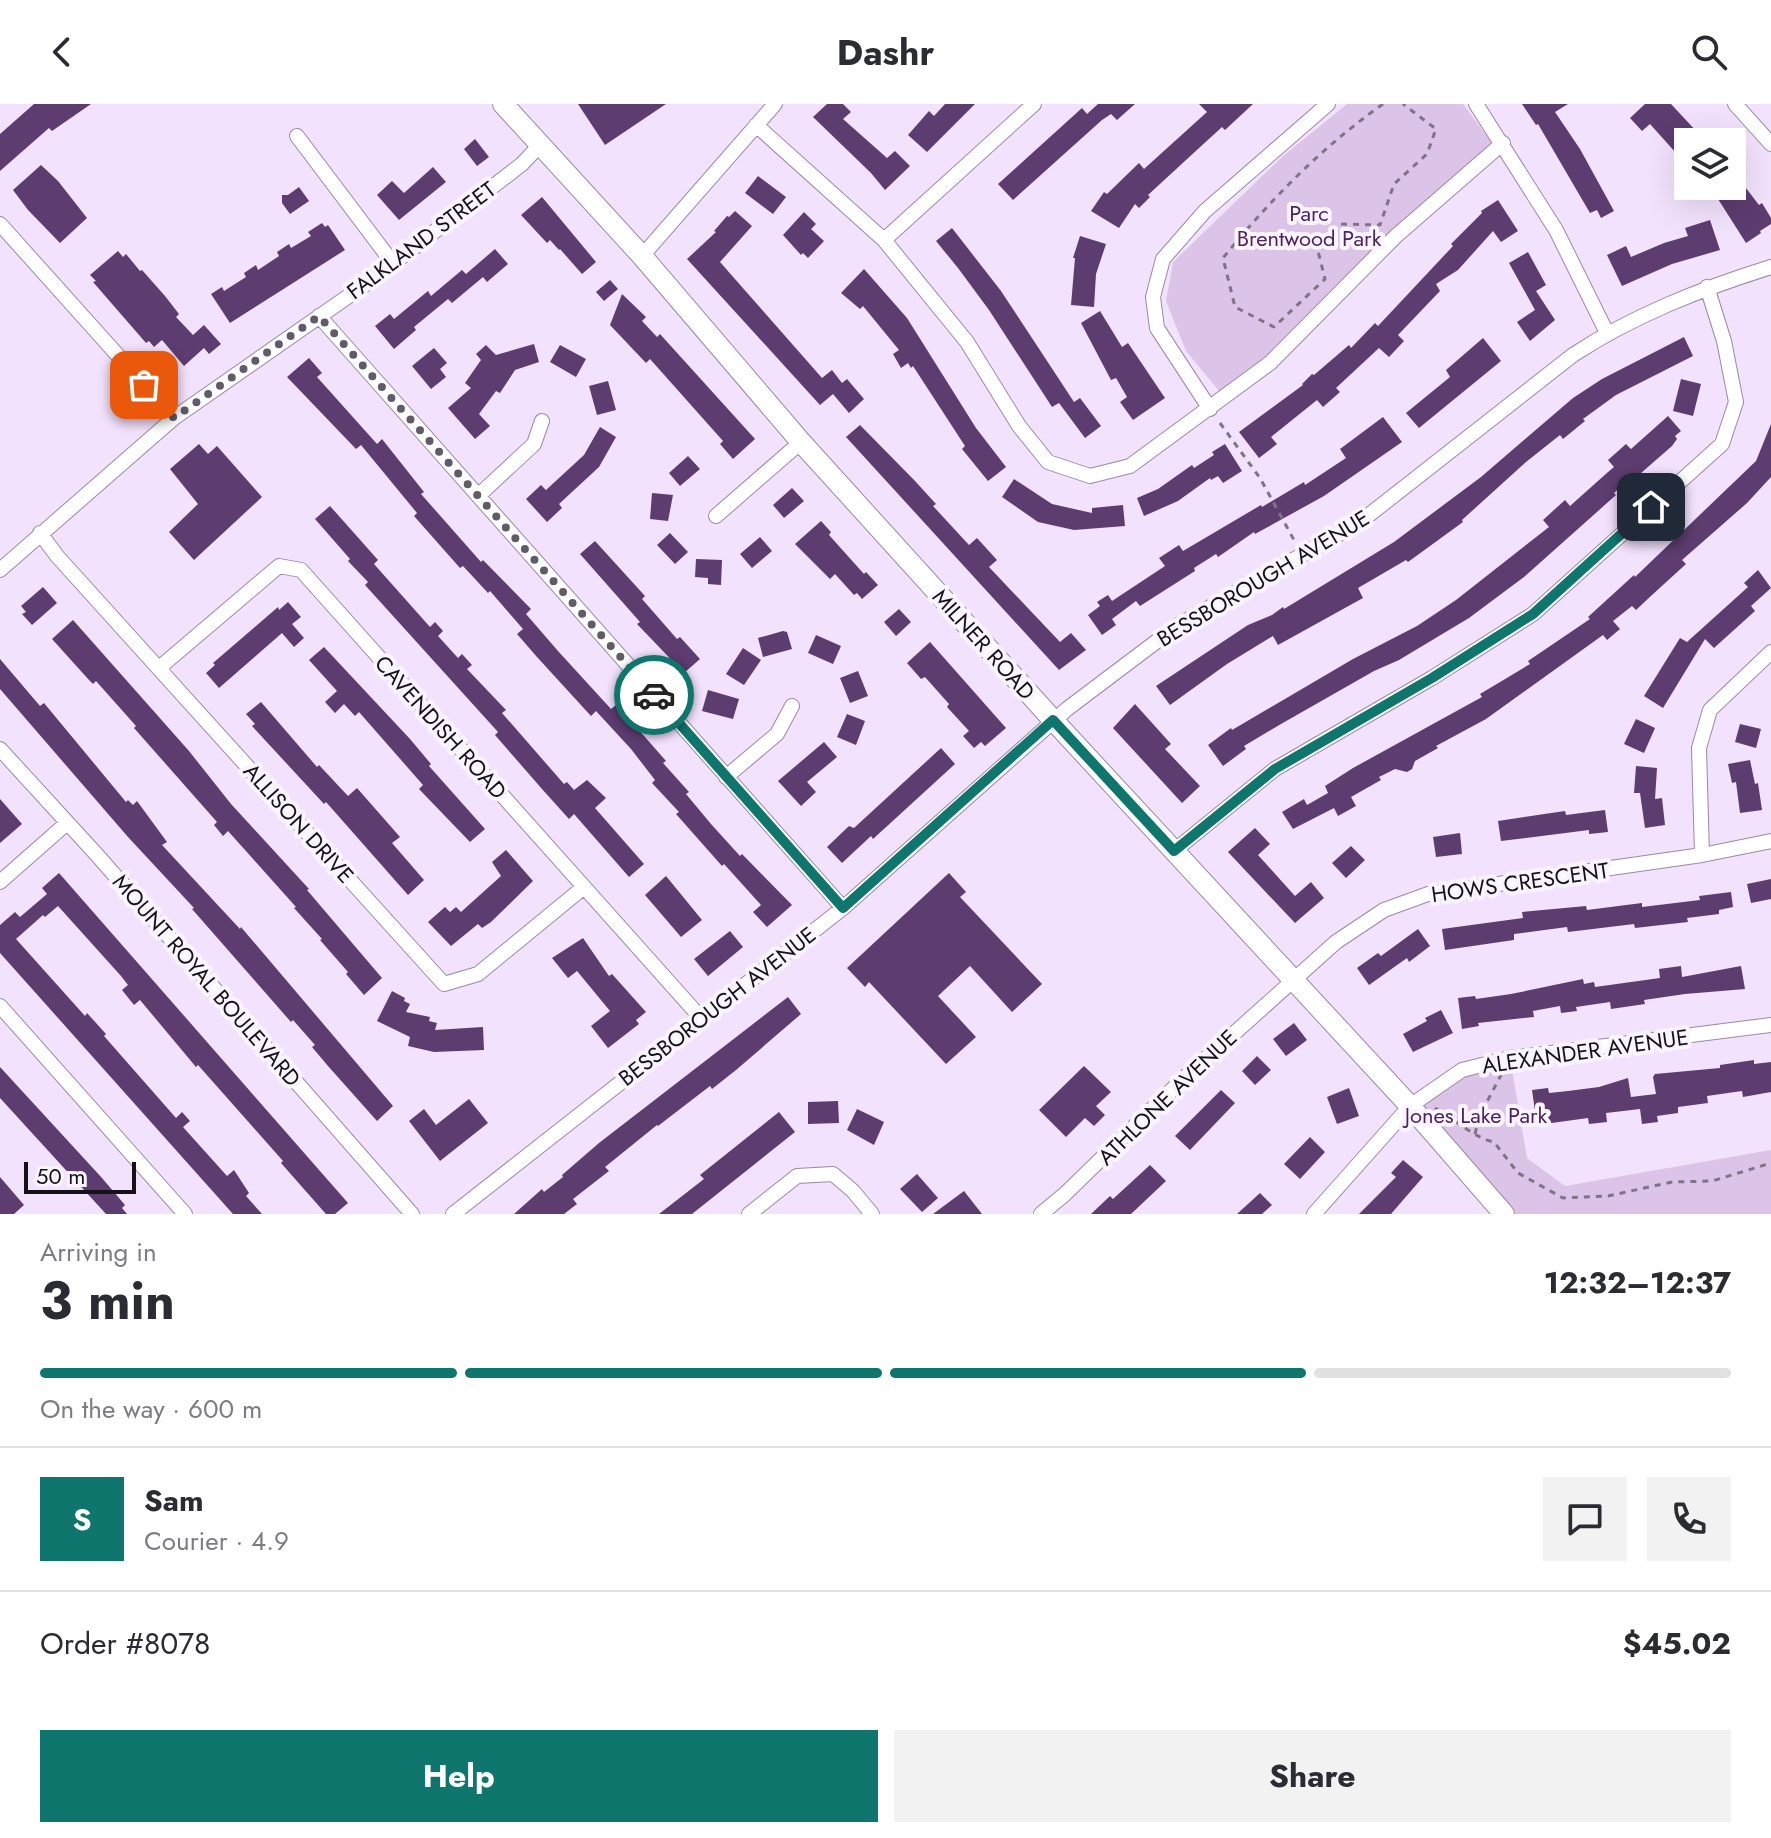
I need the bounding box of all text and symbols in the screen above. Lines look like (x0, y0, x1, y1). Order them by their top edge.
text: Dashr (837, 26, 934, 78)
icon: back (40, 30, 84, 74)
icon: search (1687, 30, 1731, 74)
map controls (1674, 128, 1746, 200)
button: layers (1674, 128, 1746, 200)
street label: FALKLAND STREET (340, 173, 503, 307)
park label: Parc Brentwood Park (1237, 197, 1382, 254)
pin (110, 351, 178, 419)
icon: bag (122, 363, 166, 407)
pin (1617, 473, 1685, 541)
icon: home (1629, 485, 1673, 529)
street label: BESSBOROUGH AVENUE (1151, 502, 1375, 654)
street label: MILNER ROAD (925, 581, 1043, 707)
street label: CAVENDISH ROAD (368, 648, 514, 806)
courier (614, 655, 694, 735)
icon: car (632, 673, 676, 717)
street label: ALLISON DRIVE (236, 756, 362, 890)
street label: HOWS CRESCENT (1429, 854, 1612, 910)
street label: MOUNT ROYAL BOULEVARD (106, 867, 309, 1093)
street label: BESSBOROUGH AVENUE (611, 919, 823, 1093)
street label: ALEXANDER AVENUE (1480, 1021, 1690, 1081)
street label: ATHLONE AVENUE (1090, 1022, 1244, 1172)
park label: Jones Lake Park (1402, 1099, 1548, 1131)
scale bar (24, 1158, 136, 1194)
text: 50 m (36, 1160, 85, 1192)
text: Arriving in (40, 1233, 157, 1271)
text: 12:32–12:37 (1544, 1261, 1731, 1304)
text: 3 min (40, 1263, 175, 1339)
text: On the way · 600 m (40, 1390, 262, 1428)
button: chat (1543, 1477, 1627, 1561)
button: phone (1647, 1477, 1731, 1561)
text: Sam (144, 1479, 204, 1522)
text: S (73, 1498, 91, 1541)
text: Courier · 4.9 (144, 1522, 289, 1560)
text: Order #8078 (40, 1622, 211, 1665)
text: $45.02 (1623, 1622, 1731, 1665)
button: Help (40, 1730, 878, 1822)
button: Share (894, 1730, 1731, 1822)

